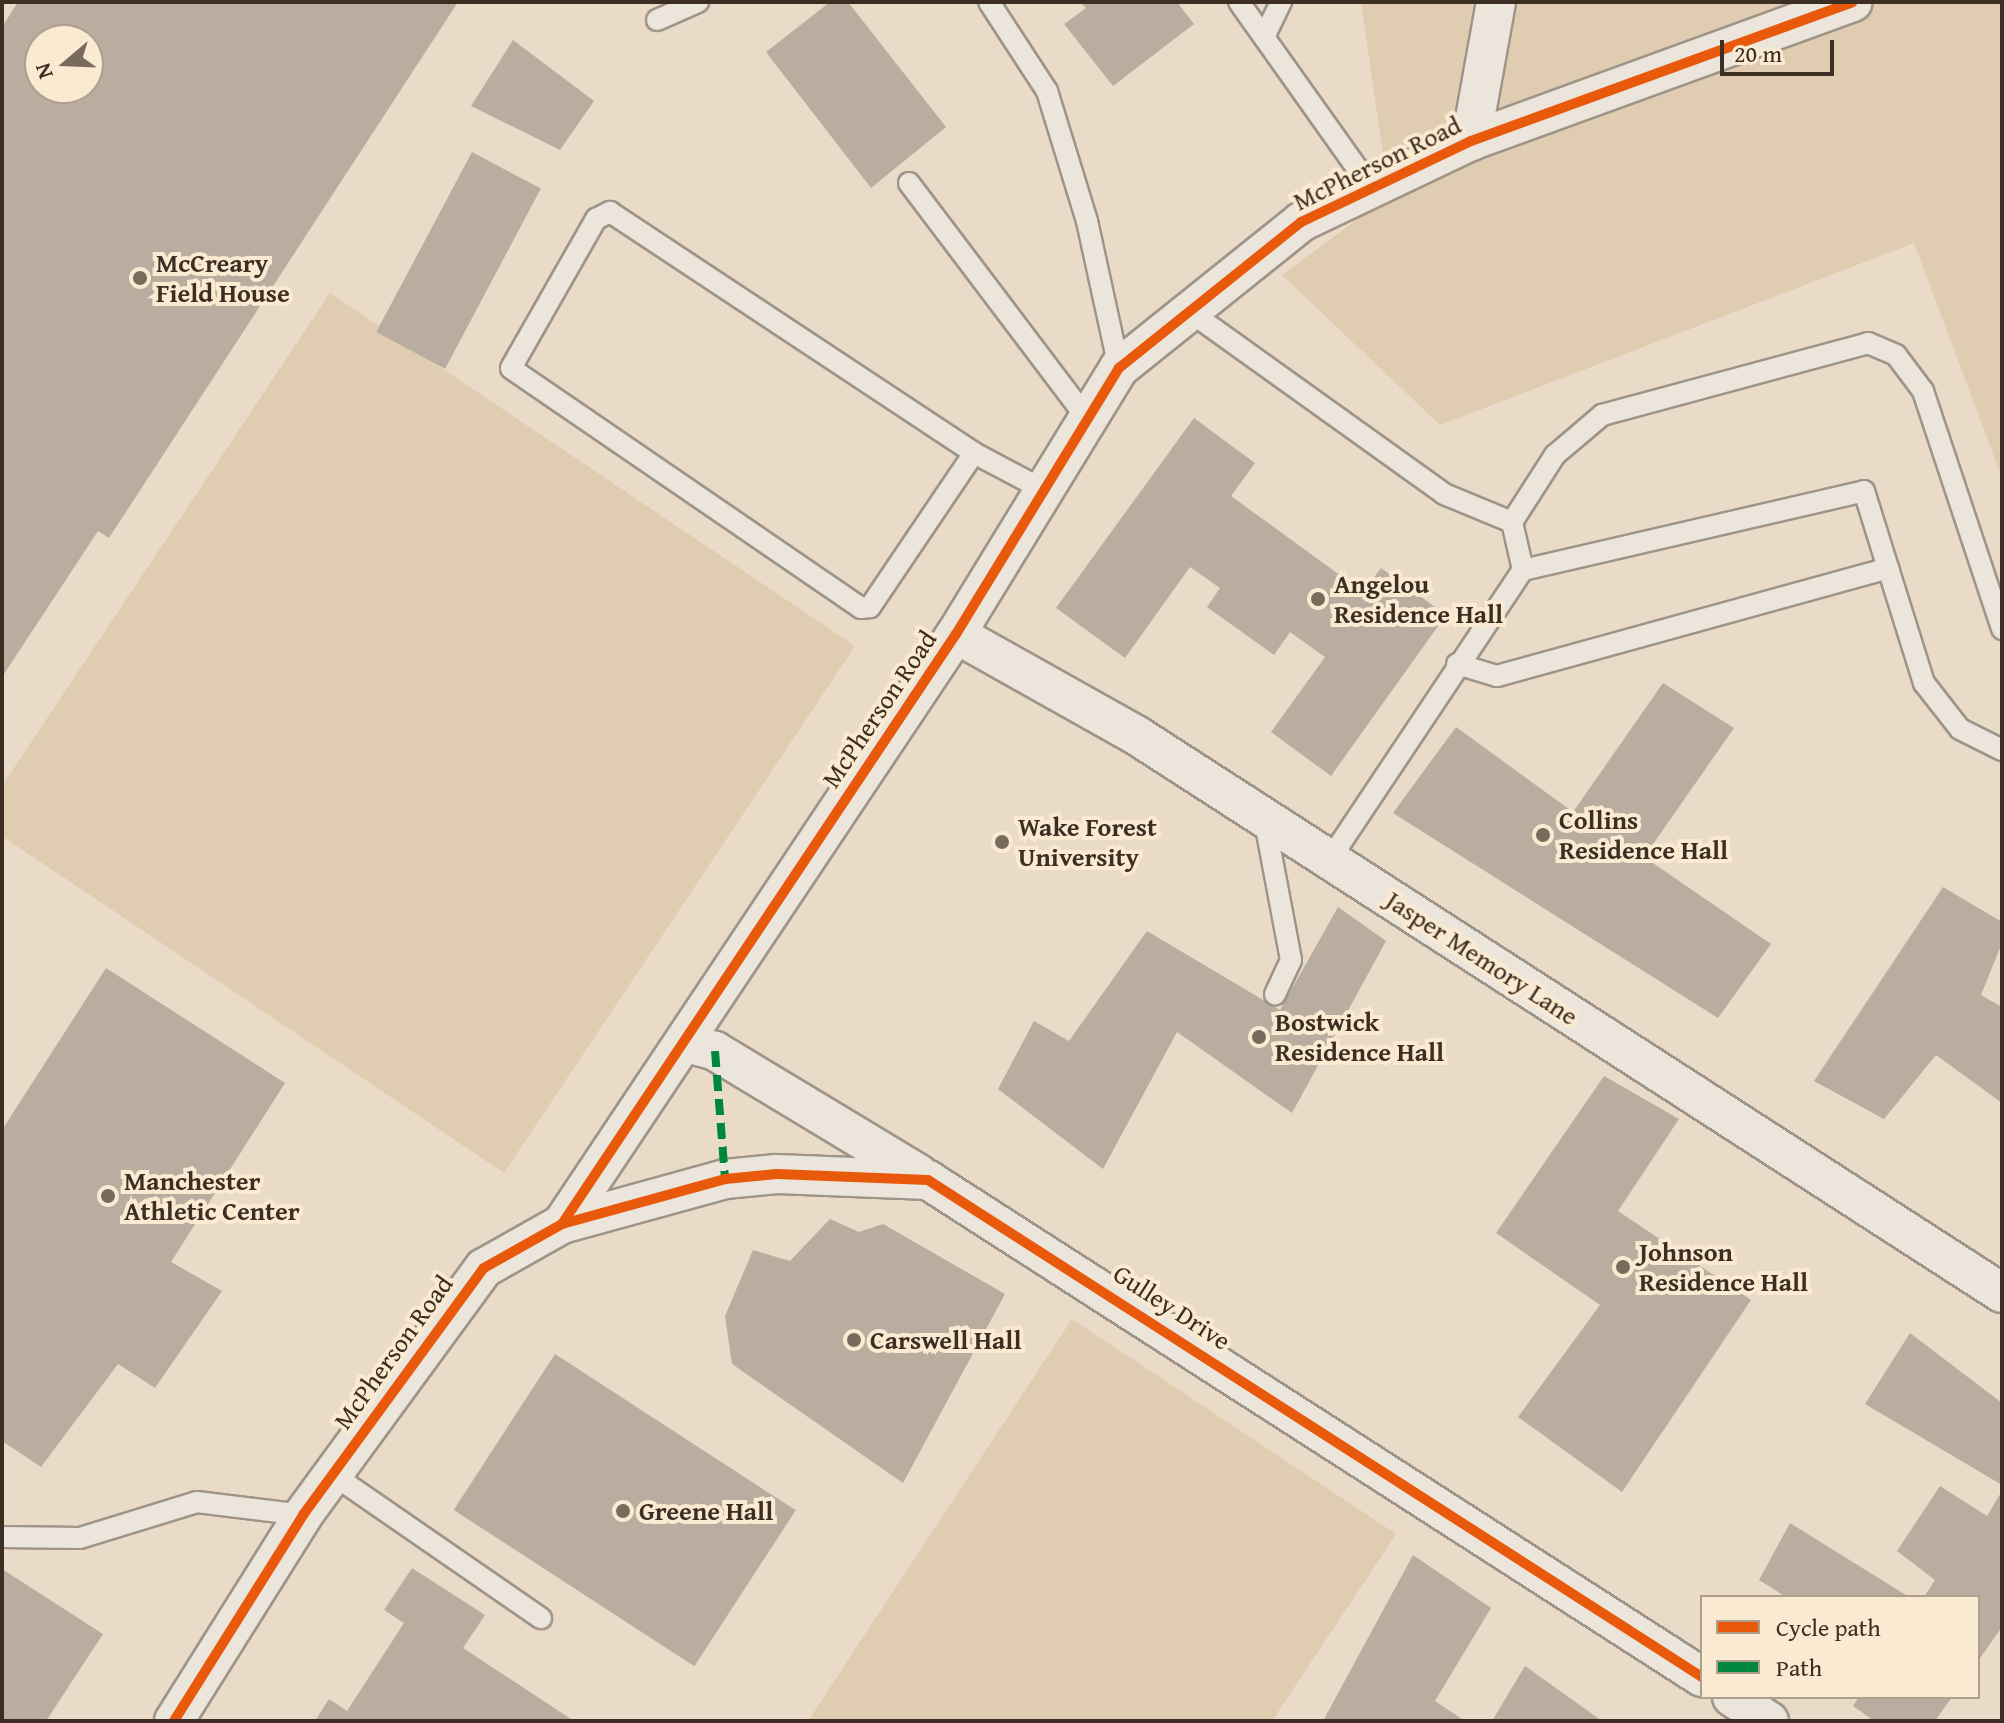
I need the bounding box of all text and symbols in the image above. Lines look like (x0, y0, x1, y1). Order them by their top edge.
north arrow (24, 24, 104, 104)
scale bar (1724, 24, 1838, 74)
text: 20 m (1734, 36, 1782, 71)
text: N (26, 59, 61, 83)
street label: McPherson Road (1288, 109, 1466, 217)
place label: McCreary Field House (156, 247, 290, 308)
marker: McCreary Field House (131, 269, 149, 287)
place label: Angelou Residence Hall (1334, 568, 1503, 630)
marker: Angelou Residence Hall (1309, 590, 1327, 608)
street label: McPherson Road (815, 625, 943, 793)
place label: Collins Residence Hall (1559, 804, 1728, 866)
place label: Wake Forest University (1018, 811, 1157, 872)
marker: Collins Residence Hall (1534, 826, 1552, 844)
marker: Wake Forest University (993, 833, 1011, 851)
street label: Jasper Memory Lane (1380, 884, 1584, 1032)
place label: Bostwick Residence Hall (1275, 1006, 1444, 1068)
marker: Bostwick Residence Hall (1250, 1028, 1268, 1046)
place label: Manchester Athletic Center (124, 1165, 300, 1226)
marker: Manchester Athletic Center (99, 1187, 117, 1205)
place label: Johnson Residence Hall (1639, 1236, 1808, 1298)
street label: Gulley Drive (1108, 1258, 1236, 1356)
marker: Johnson Residence Hall (1614, 1258, 1632, 1276)
street label: McPherson Road (327, 1269, 459, 1435)
place label: Carswell Hall (870, 1324, 1021, 1356)
marker: Carswell Hall (845, 1331, 863, 1349)
place label: Greene Hall (639, 1495, 773, 1527)
marker: Greene Hall (614, 1502, 632, 1520)
legend (1700, 1595, 1980, 1699)
text: Cycle path (1776, 1610, 1881, 1645)
text: Path (1776, 1650, 1822, 1685)

